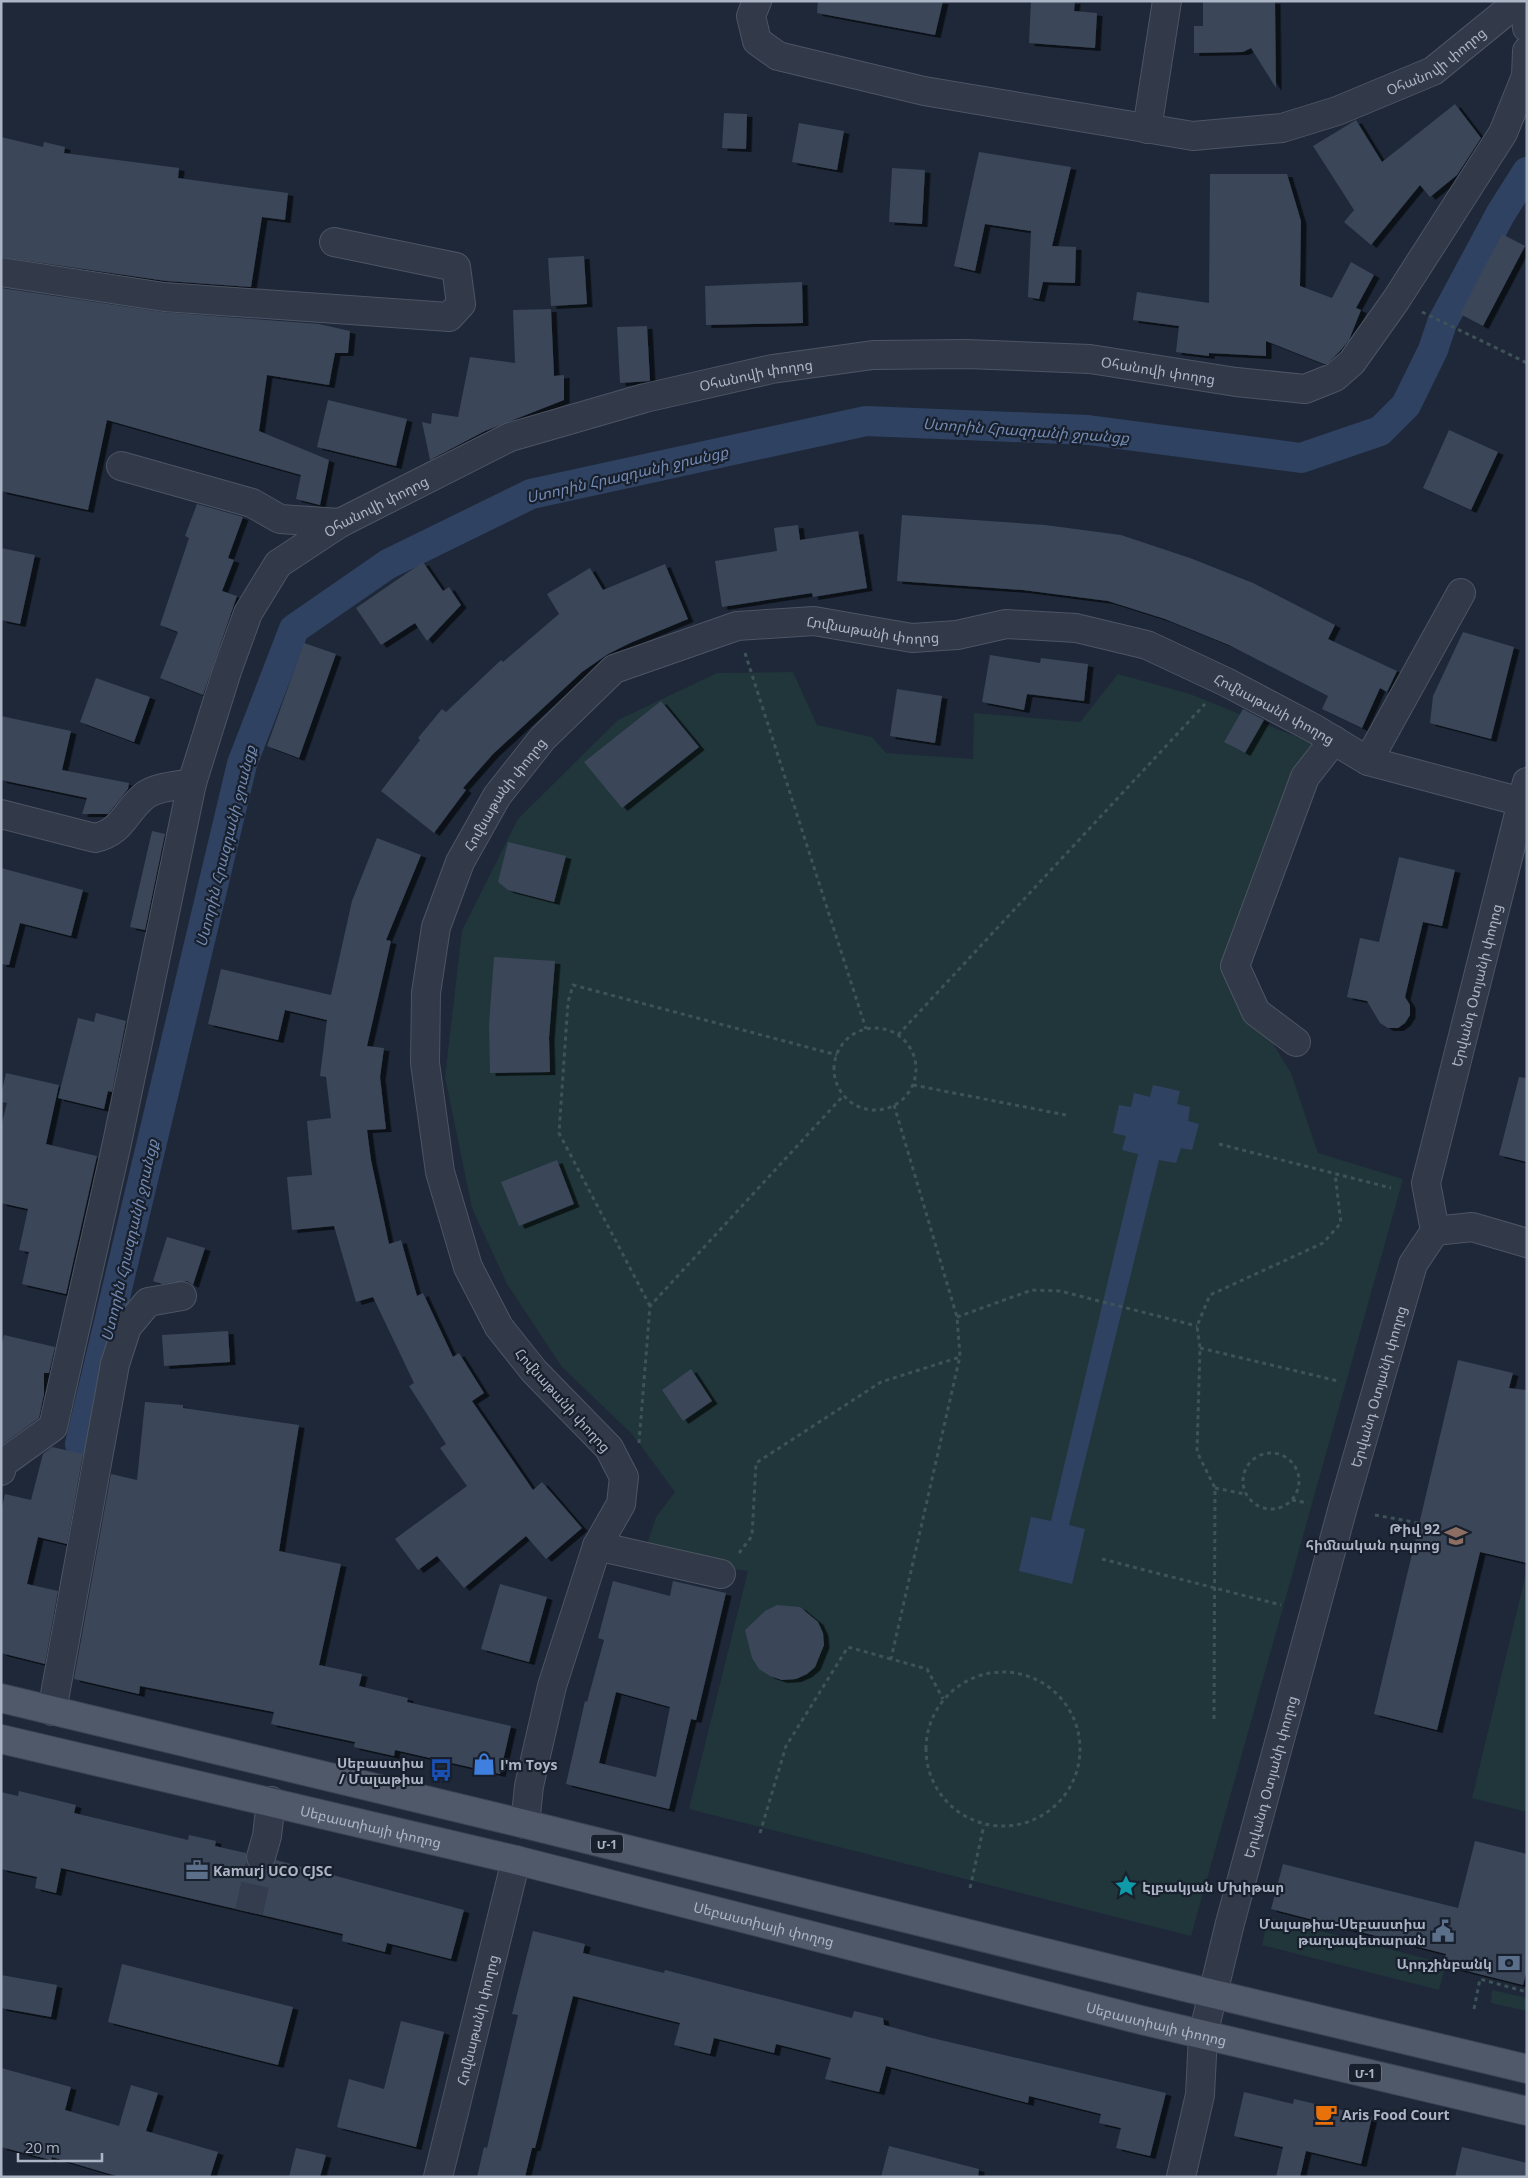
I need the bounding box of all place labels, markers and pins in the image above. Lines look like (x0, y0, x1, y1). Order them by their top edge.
place label: Թիվ 92 հիմնական դպրոց (1306, 1519, 1440, 1554)
school or university icon: Թիվ 92 հիմնական դպրոց (1443, 1523, 1469, 1549)
shop icon: I'm Toys (471, 1751, 497, 1777)
place label: Սեբաստիա / Մալաթիա (337, 1753, 424, 1788)
place label: I'm Toys (500, 1755, 557, 1774)
bus stop icon: Սեբաստիա / Մալաթիա (428, 1757, 454, 1783)
office icon: Kamurj UCO CJSC (184, 1857, 210, 1883)
place label: Kamurj UCO CJSC (213, 1861, 333, 1880)
place icon: Էլբակյան Մխիթար (1113, 1873, 1139, 1899)
place label: Էլբակյան Մխիթար (1142, 1877, 1284, 1896)
place label: Մալաթիա-Սեբաստիա թաղապետարան (1259, 1914, 1426, 1949)
public building icon: Մալաթիա-Սեբաստիա թաղապետարան (1430, 1918, 1456, 1944)
bank icon: Արդշինբանկ (1496, 1950, 1522, 1976)
place label: Արդշինբանկ (1396, 1954, 1492, 1973)
cafe icon: Aris Food Court (1313, 2101, 1339, 2127)
place label: Aris Food Court (1342, 2105, 1450, 2124)

